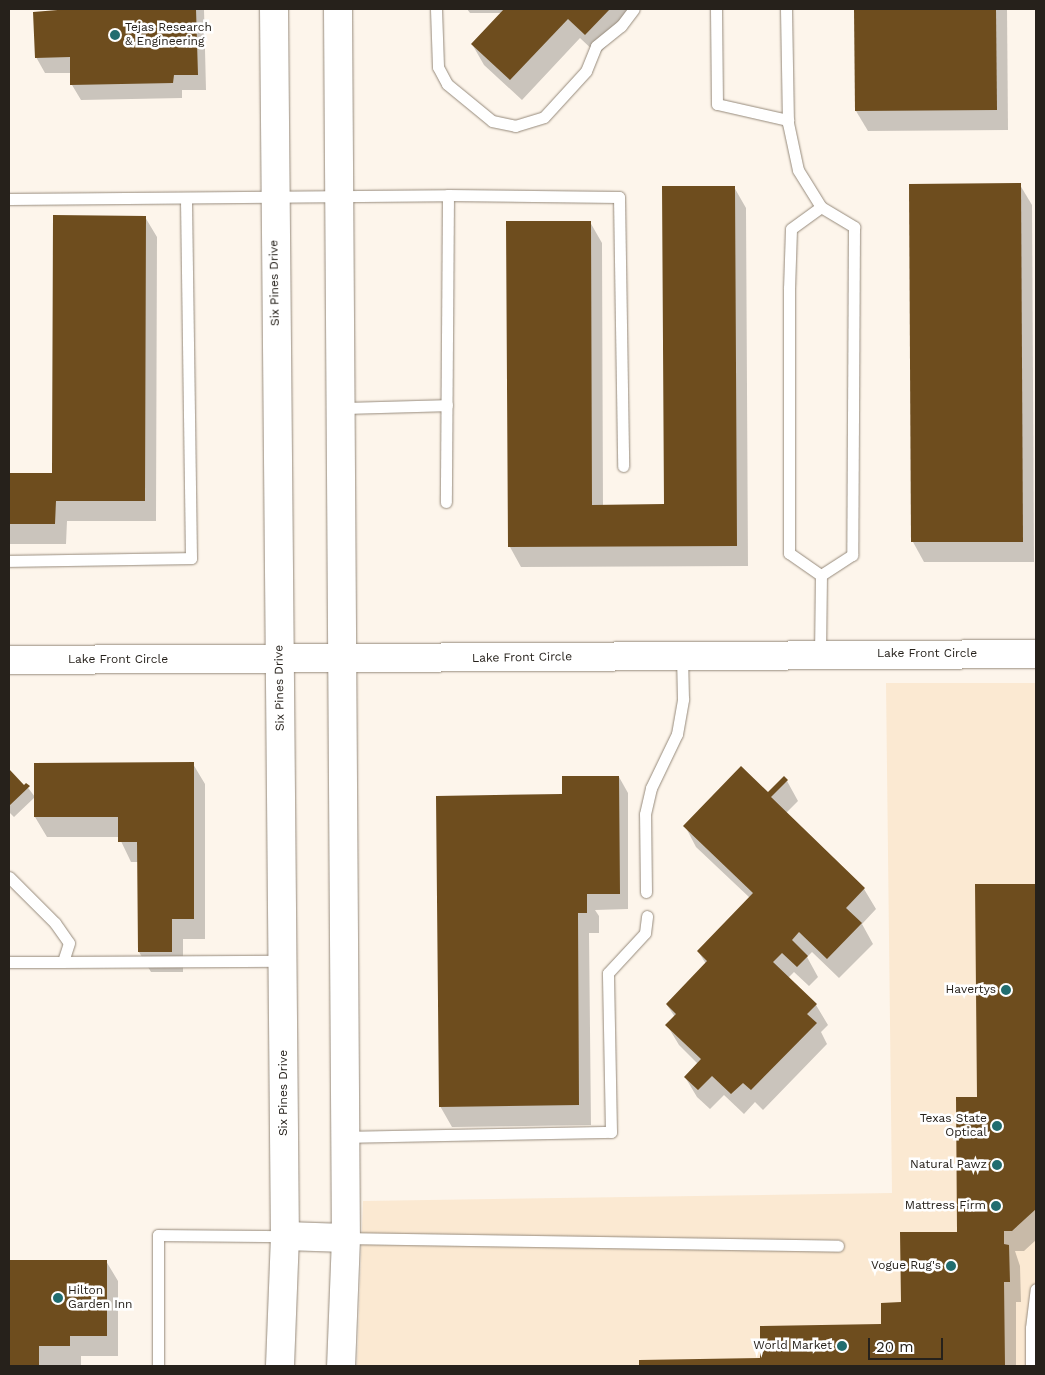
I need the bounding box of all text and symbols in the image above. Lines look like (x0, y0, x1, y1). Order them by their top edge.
place label: Tejas Research & Engineering (125, 21, 212, 49)
marker: Tejas Research & Engineering (109, 29, 121, 41)
street label: Six Pines Drive (267, 240, 283, 326)
street label: Six Pines Drive (272, 645, 288, 731)
street label: Lake Front Circle (877, 647, 977, 661)
street label: Lake Front Circle (472, 650, 572, 666)
street label: Lake Front Circle (68, 653, 168, 667)
place label: Havertys (946, 983, 996, 997)
marker: Havertys (1000, 984, 1012, 996)
street label: Six Pines Drive (277, 1050, 291, 1136)
place label: Texas State Optical (920, 1112, 987, 1140)
marker: Texas State Optical (991, 1120, 1003, 1132)
place label: Natural Pawz (910, 1158, 987, 1172)
marker: Natural Pawz (991, 1159, 1003, 1171)
place label: Mattress Firm (905, 1199, 986, 1213)
marker: Mattress Firm (990, 1200, 1002, 1212)
place label: Vogue Rug's (871, 1259, 941, 1273)
marker: Vogue Rug's (945, 1260, 957, 1272)
place label: Hilton Garden Inn (68, 1284, 132, 1312)
marker: Hilton Garden Inn (52, 1292, 64, 1304)
scale bar (870, 1328, 945, 1360)
text: 20 m (876, 1338, 914, 1356)
place label: World Market (753, 1339, 832, 1353)
marker: World Market (836, 1340, 848, 1352)

